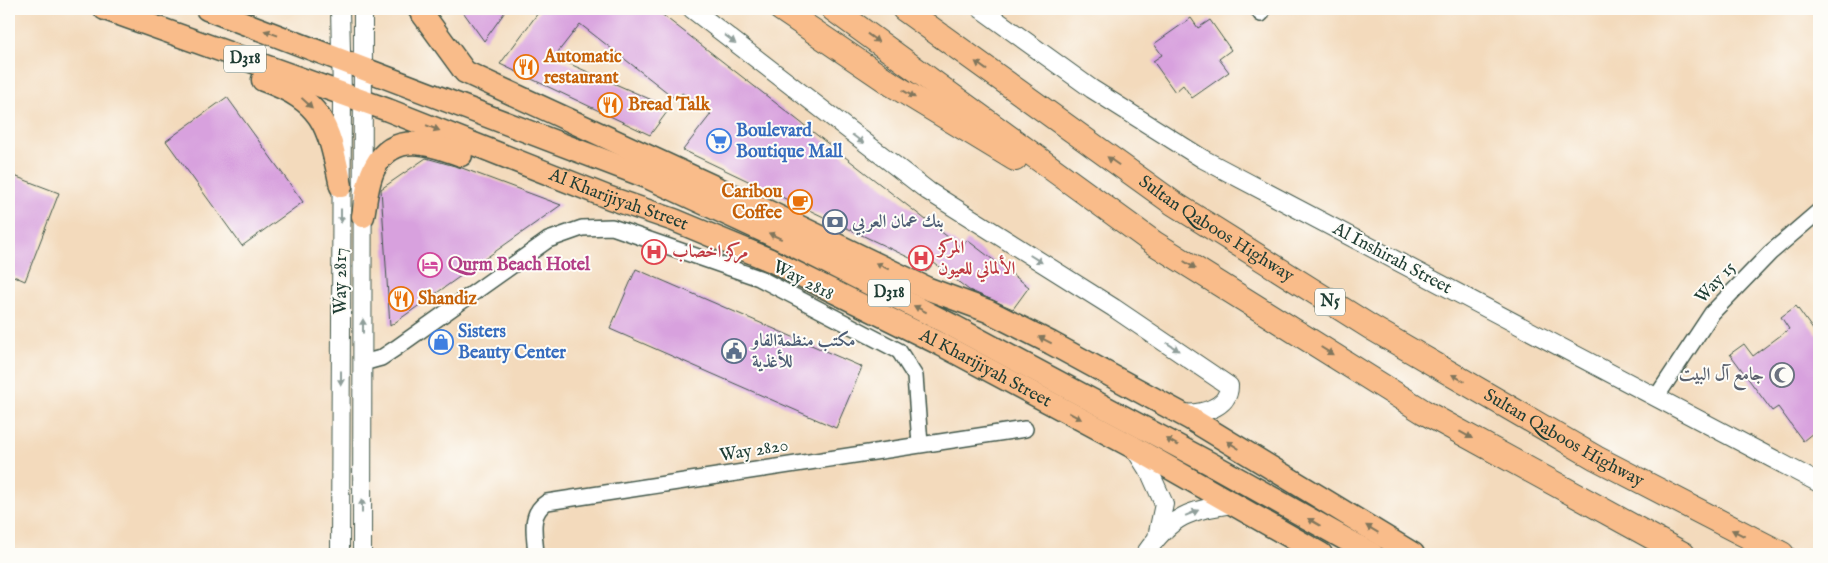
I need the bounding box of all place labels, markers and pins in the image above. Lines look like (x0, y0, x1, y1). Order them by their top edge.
place label: Automatic restaurant (543, 46, 622, 90)
restaurant icon: Automatic restaurant (513, 54, 539, 80)
restaurant icon: Bread Talk (597, 92, 623, 118)
place label: Bread Talk (628, 94, 712, 117)
place label: Boulevard Boutique Mall (736, 120, 844, 164)
supermarket icon: Boulevard Boutique Mall (706, 128, 732, 154)
place label: Caribou Coffee (721, 181, 783, 225)
cafe icon: Caribou Coffee (787, 189, 813, 215)
bank icon: بنك عمان العربي (822, 209, 848, 235)
place label: بنك عمان العربي (851, 211, 944, 236)
place label: المركز الألماني للعيون (936, 237, 1015, 283)
hospital icon: مركز اخصاب (641, 239, 667, 265)
place label: مركز اخصاب (672, 241, 748, 264)
hospital icon: المركز الألماني للعيون (908, 245, 934, 271)
hotel icon: Qurm Beach Hotel (417, 252, 443, 278)
place label: Qurm Beach Hotel (448, 254, 591, 277)
restaurant icon: Shandiz (388, 286, 414, 312)
place label: Shandiz (418, 288, 478, 311)
place label: Sisters Beauty Center (458, 321, 566, 365)
shop icon: Sisters Beauty Center (428, 329, 454, 355)
place label: مكتب منظمةالفاو للأغذية (750, 330, 855, 374)
public building icon: مكتب منظمةالفاو للأغذية (721, 338, 747, 364)
mosque icon: جامع آل البيت (1769, 362, 1795, 388)
place label: جامع آل البيت (1679, 363, 1764, 391)

